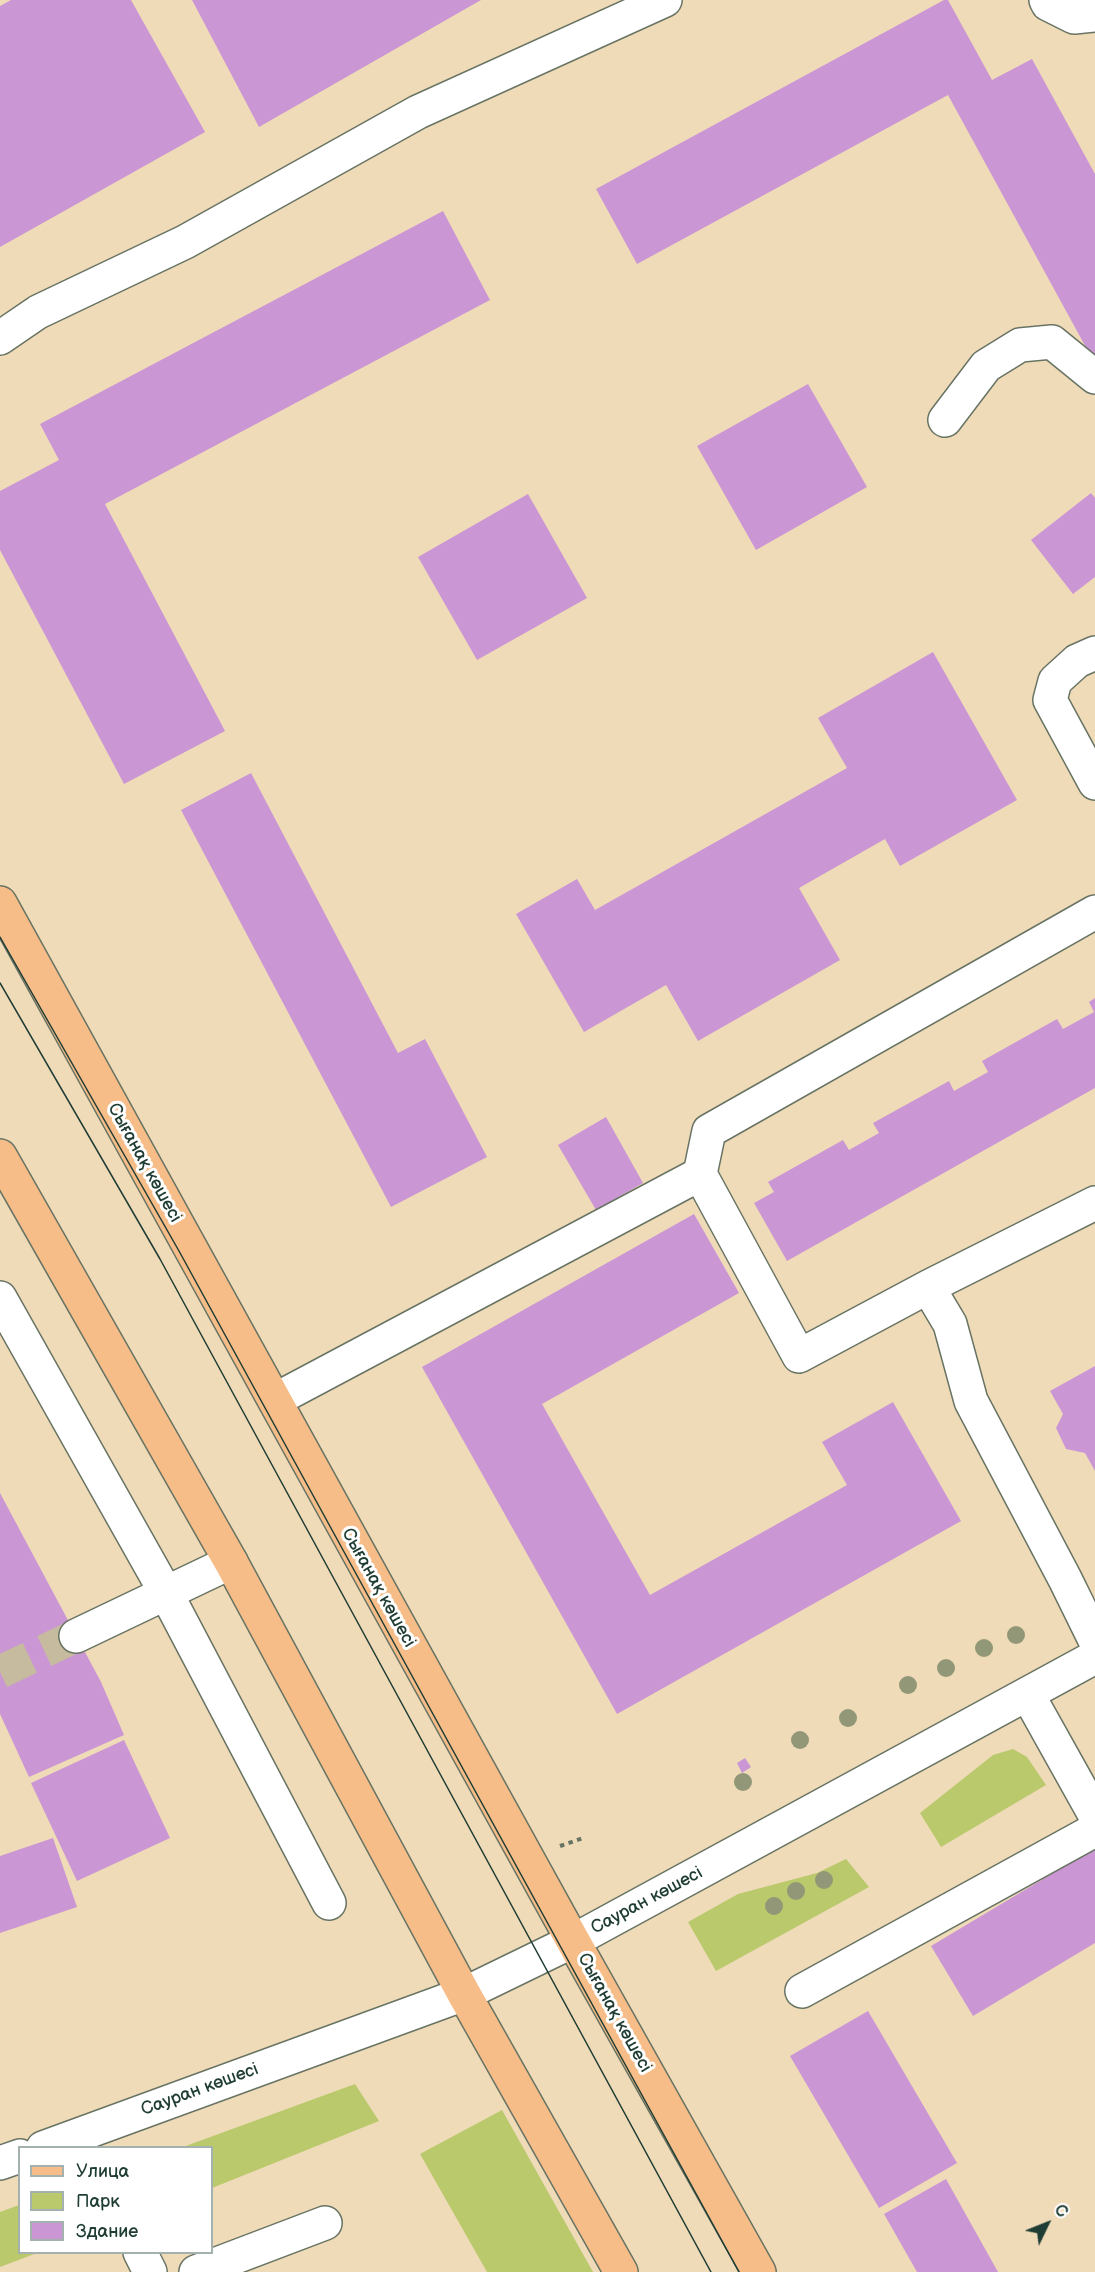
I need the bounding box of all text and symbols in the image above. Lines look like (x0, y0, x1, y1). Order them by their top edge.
street label: Сығанақ көшесі (102, 1100, 186, 1226)
street label: Сығанақ көшесі (336, 1525, 420, 1651)
street label: Сауран көшесі (587, 1863, 707, 1939)
street label: Сығанақ көшесі (572, 1950, 656, 2076)
street label: Сауран көшесі (138, 2059, 262, 2121)
legend (18, 2146, 213, 2254)
text: Улица (76, 2161, 129, 2182)
text: Парк (76, 2191, 120, 2212)
north arrow (1017, 2194, 1077, 2254)
text: С (1050, 2201, 1071, 2222)
text: Здание (76, 2221, 138, 2242)

